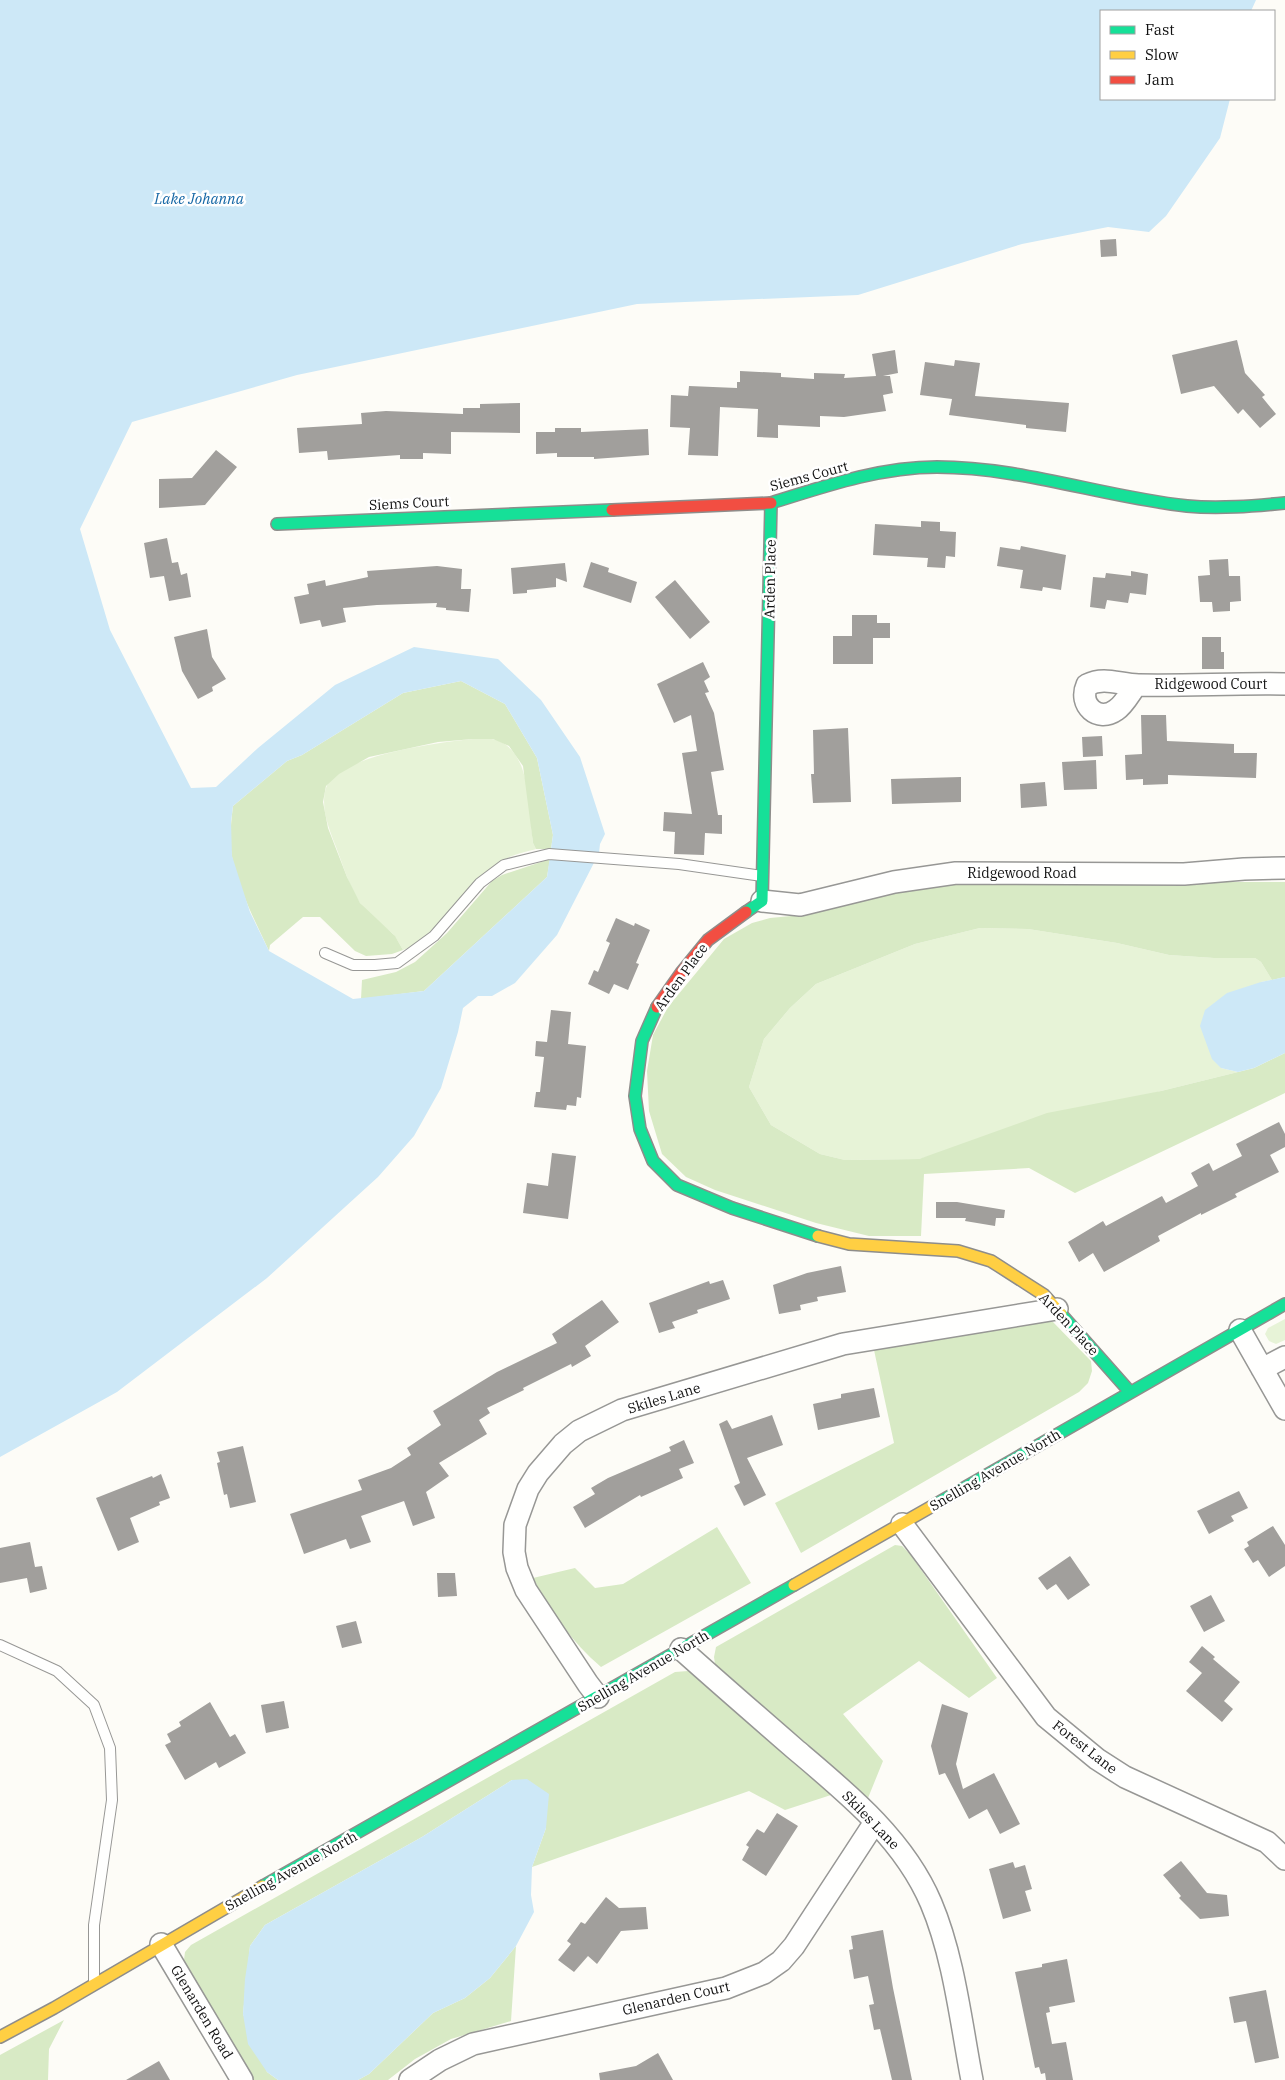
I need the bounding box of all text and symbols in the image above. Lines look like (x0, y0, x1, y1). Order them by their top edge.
legend (1100, 10, 1275, 100)
text: Fast (1145, 20, 1175, 39)
text: Slow (1145, 45, 1179, 64)
text: Jam (1145, 70, 1174, 89)
water label: Lake Johanna (153, 189, 245, 208)
street label: Siems Court (768, 457, 850, 495)
street label: Siems Court (368, 492, 450, 514)
street label: Arden Place (760, 539, 780, 619)
street label: Ridgewood Court (1155, 675, 1267, 693)
street label: Ridgewood Road (967, 864, 1077, 882)
street label: Arden Place (650, 940, 712, 1014)
street label: Arden Place (1035, 1289, 1103, 1359)
street label: Skiles Lane (625, 1378, 703, 1418)
street label: Snelling Avenue North (926, 1425, 1064, 1515)
street label: Snelling Avenue North (574, 1626, 712, 1716)
street label: Forest Lane (1049, 1716, 1121, 1778)
street label: Skiles Lane (838, 1787, 904, 1853)
street label: Snelling Avenue North (222, 1827, 361, 1915)
street label: Glenarden Road (167, 1962, 237, 2063)
street label: Glenarden Court (621, 1977, 731, 2019)

